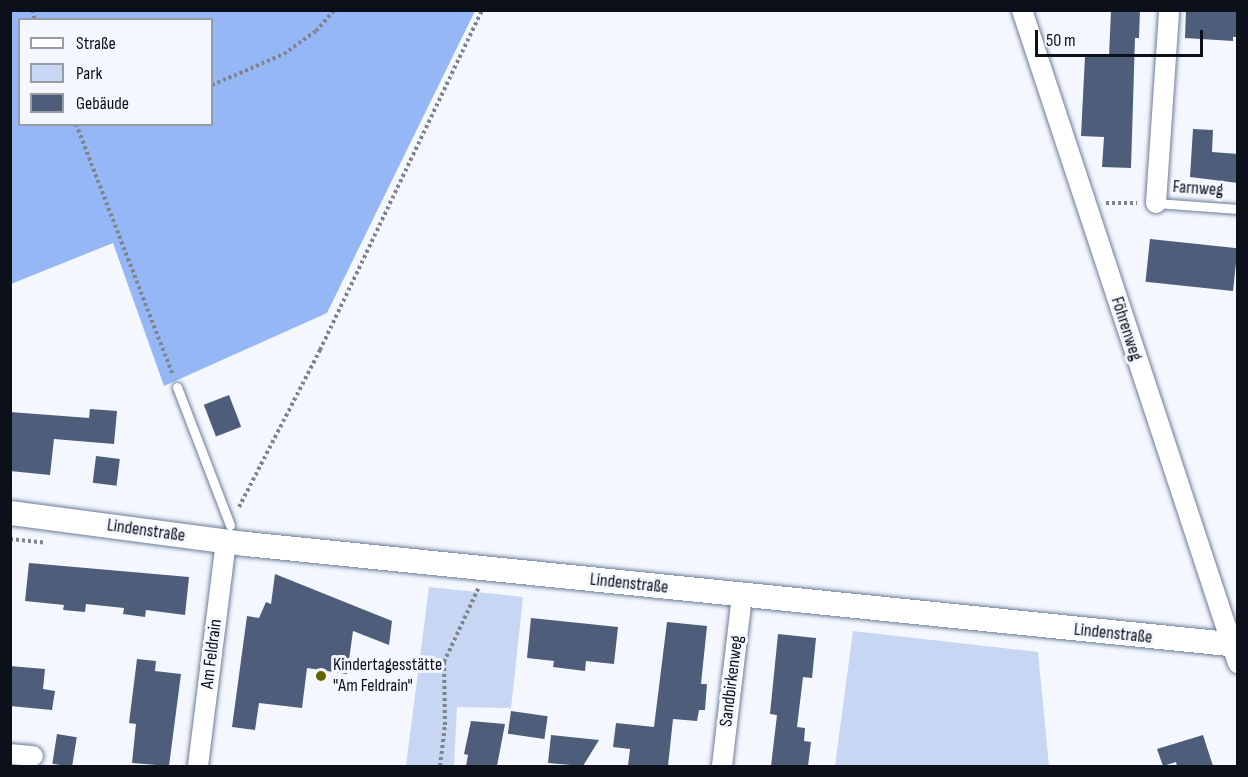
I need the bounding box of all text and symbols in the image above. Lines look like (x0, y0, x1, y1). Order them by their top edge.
legend (18, 18, 213, 126)
scale bar (1038, 18, 1206, 56)
text: 50 m (1046, 30, 1076, 51)
text: Straße (76, 33, 116, 54)
text: Park (76, 63, 102, 84)
text: Gebäude (76, 93, 129, 114)
street label: Farnweg (1172, 176, 1224, 202)
street label: Föhrenweg (1106, 294, 1146, 364)
street label: Lindenstraße (106, 515, 186, 547)
street label: Lindenstraße (589, 569, 669, 599)
street label: Am Feldrain (197, 618, 227, 690)
street label: Lindenstraße (1073, 619, 1153, 649)
street label: Sandbirkenweg (716, 634, 748, 728)
place label: Kindertagesstätte "Am Feldrain" (333, 655, 442, 698)
marker: Kindertagesstätte "Am Feldrain" (314, 669, 328, 683)

